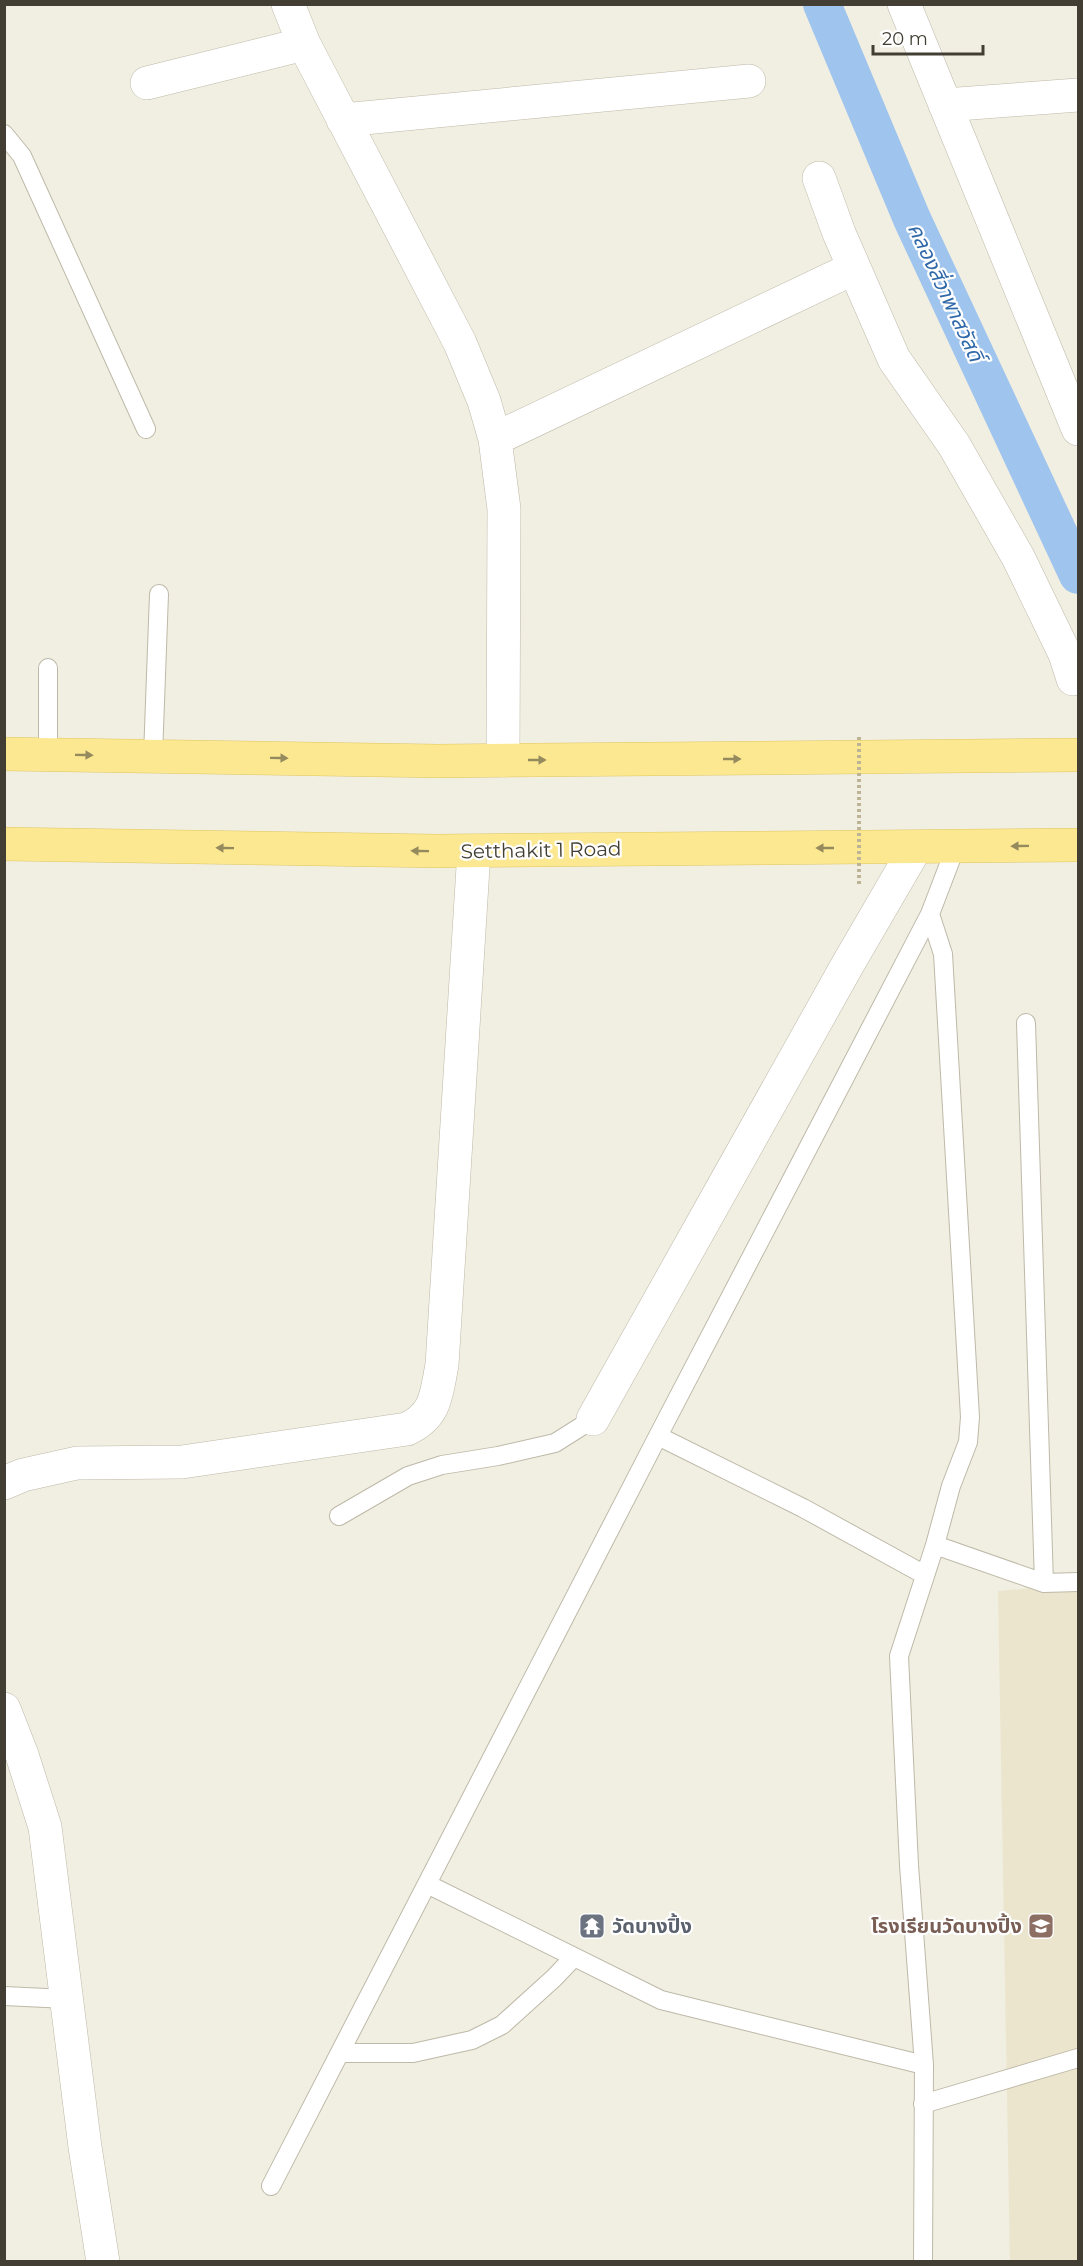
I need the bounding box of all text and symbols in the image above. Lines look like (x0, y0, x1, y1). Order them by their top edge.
scale bar (873, 18, 982, 56)
text: 20 m (882, 28, 928, 50)
water label: คลองสี่วาพาสวัสดิ์ (903, 218, 993, 370)
one-way arrow (74, 750, 93, 760)
one-way arrow (269, 754, 288, 763)
one-way arrow (722, 754, 741, 763)
one-way arrow (527, 755, 546, 765)
street label: Setthakit 1 Road (460, 837, 622, 863)
one-way arrow (1011, 841, 1030, 851)
one-way arrow (216, 843, 235, 853)
one-way arrow (816, 843, 835, 853)
one-way arrow (411, 846, 430, 856)
temple icon: วัดบางปิ้ง (577, 1911, 607, 1941)
school or university icon: โรงเรียนวัดบางปิ้ง (1026, 1911, 1056, 1941)
place label: วัดบางปิ้ง (612, 1913, 692, 1938)
place label: โรงเรียนวัดบางปิ้ง (871, 1913, 1022, 1938)

